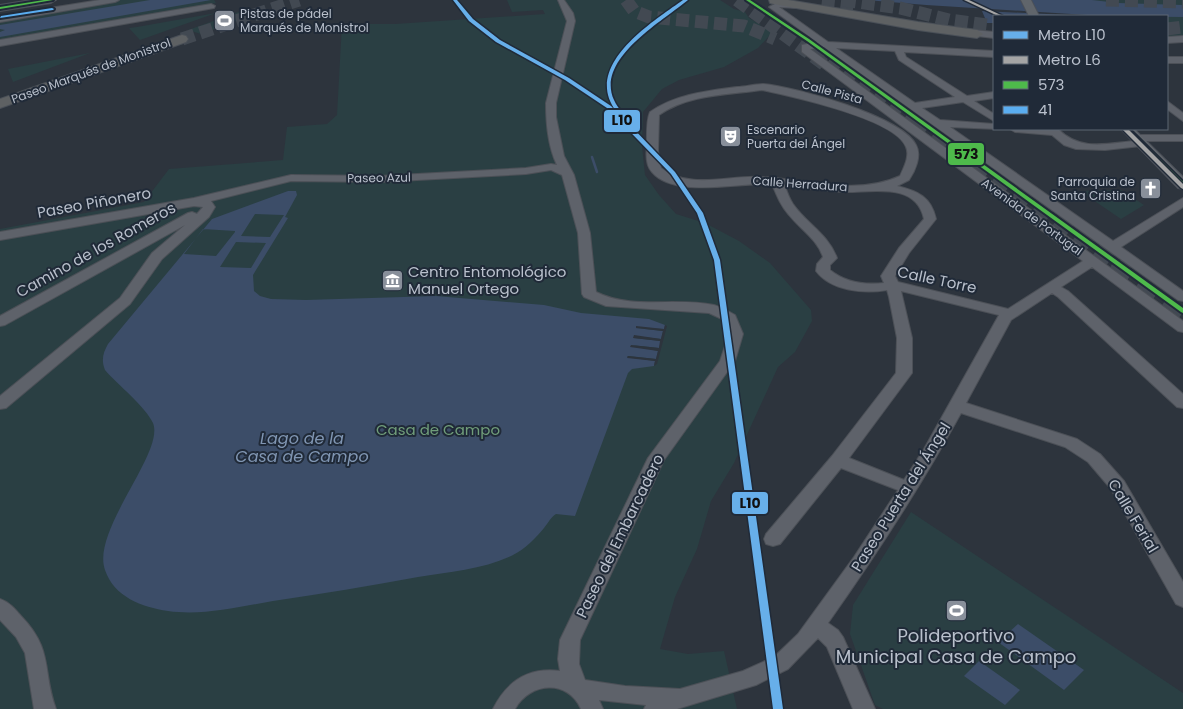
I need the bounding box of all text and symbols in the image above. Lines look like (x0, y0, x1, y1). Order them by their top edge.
place label: Pistas de pádel Marqués de Monistrol (240, 5, 369, 36)
sports icon: Pistas de pádel Marqués de Monistrol (212, 9, 236, 33)
legend (993, 15, 1168, 130)
text: Metro L10 (1038, 24, 1106, 45)
street label: Paseo Marqués de Monistrol (9, 34, 173, 107)
text: Metro L6 (1038, 49, 1101, 70)
text: 573 (1038, 74, 1064, 95)
street label: Calle Pista (800, 75, 865, 108)
text: 41 (1038, 99, 1052, 120)
line badge: L10 (603, 109, 641, 133)
text: L10 (611, 110, 633, 130)
place label: Escenario Puerta del Ángel (747, 121, 845, 152)
theatre icon: Escenario Puerta del Ángel (719, 125, 743, 149)
line badge: 573 (947, 142, 985, 166)
text: 573 (953, 144, 979, 164)
street label: Paseo Azul (347, 168, 411, 187)
street label: Calle Herradura (752, 172, 848, 195)
place label: Parroquia de Santa Cristina (1050, 173, 1135, 204)
street label: Avenida de Portugal (978, 174, 1086, 259)
church icon: Parroquia de Santa Cristina (1139, 177, 1163, 201)
street label: Paseo Piñonero (35, 182, 152, 223)
street label: Camino de los Romeros (12, 197, 179, 302)
place label: Centro Entomológico Manuel Ortego (408, 261, 566, 299)
street label: Calle Torre (895, 261, 979, 298)
museum icon: Centro Entomológico Manuel Ortego (380, 269, 404, 293)
street label: Paseo Puerta del Ángel (846, 418, 955, 575)
park label: Casa de Campo (376, 419, 500, 440)
water label: Lago de la Casa de Campo (235, 427, 369, 468)
street label: Paseo del Embarcadero (571, 450, 668, 621)
street label: Calle Ferial (1103, 475, 1164, 556)
line badge: L10 (731, 491, 769, 515)
text: L10 (739, 493, 761, 513)
sports icon: Polideportivo Municipal Casa de Campo (944, 599, 968, 623)
place label: Polideportivo Municipal Casa de Campo (836, 623, 1076, 669)

